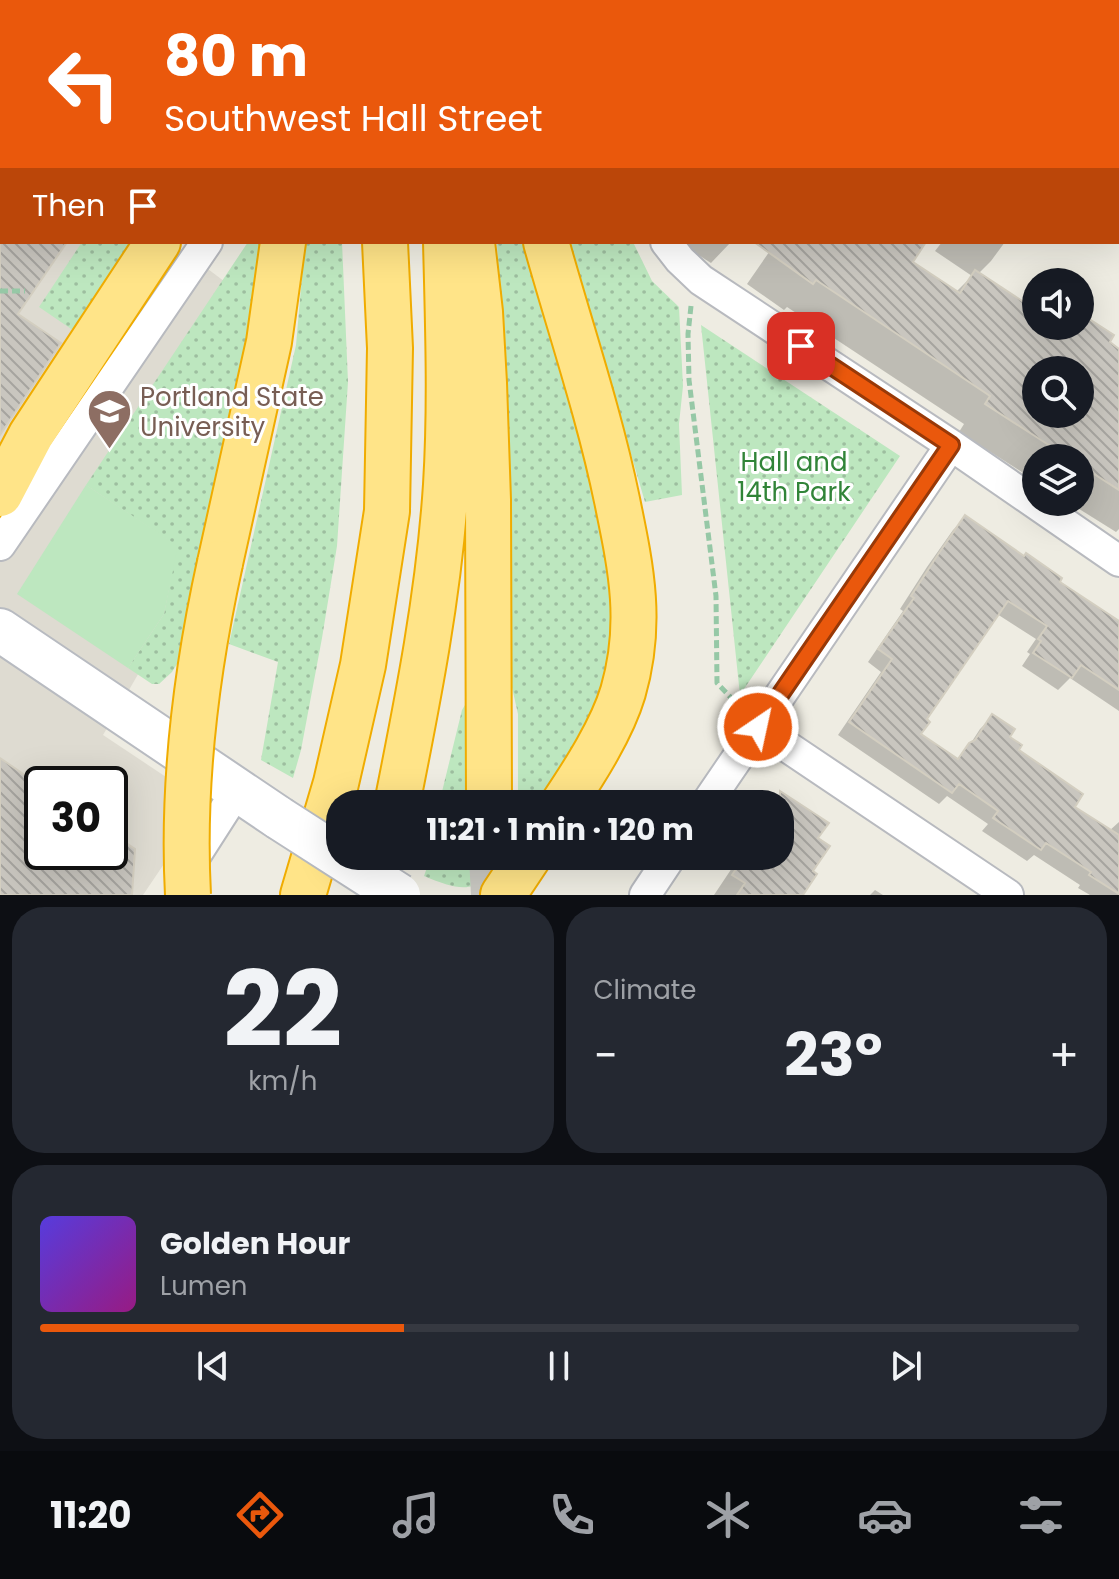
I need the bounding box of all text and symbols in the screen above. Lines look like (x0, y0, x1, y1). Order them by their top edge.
text: 80 m (164, 17, 308, 96)
icon: left (32, 32, 136, 136)
text: Southwest Hall Street (164, 93, 543, 144)
text: Then (32, 184, 105, 227)
icon: arrive (121, 184, 165, 228)
map controls (1022, 268, 1094, 516)
button: sound (1022, 268, 1094, 340)
pin (767, 312, 835, 380)
icon: arrive (779, 324, 823, 368)
button: search (1022, 356, 1094, 428)
place label: Portland State University (140, 379, 324, 445)
school or university icon: Portland State University (85, 388, 133, 451)
park label: Hall and 14th Park (737, 444, 851, 510)
button: layers (1022, 444, 1094, 516)
position arrow (716, 685, 800, 769)
speed limit sign: 30 (24, 766, 128, 870)
text: 11:21 · 1 min · 120 m (426, 808, 694, 851)
text: 22 (223, 937, 342, 1082)
text: Climate (594, 972, 696, 1008)
text: 23° (784, 1013, 883, 1097)
text: − (594, 1025, 618, 1086)
text: + (1049, 1025, 1079, 1086)
text: km/h (248, 1063, 317, 1099)
text: Golden Hour (160, 1222, 350, 1265)
text: Lumen (160, 1268, 247, 1304)
icon: previous (191, 1344, 235, 1388)
icon: pause (537, 1344, 581, 1388)
icon: next (884, 1344, 928, 1388)
icon: directions (232, 1487, 288, 1543)
icon: music (388, 1487, 444, 1543)
icon: phone (544, 1487, 600, 1543)
icon: climate (700, 1487, 756, 1543)
icon: car (857, 1487, 913, 1543)
icon: filters (1013, 1487, 1069, 1543)
text: 11:20 (50, 1490, 131, 1541)

